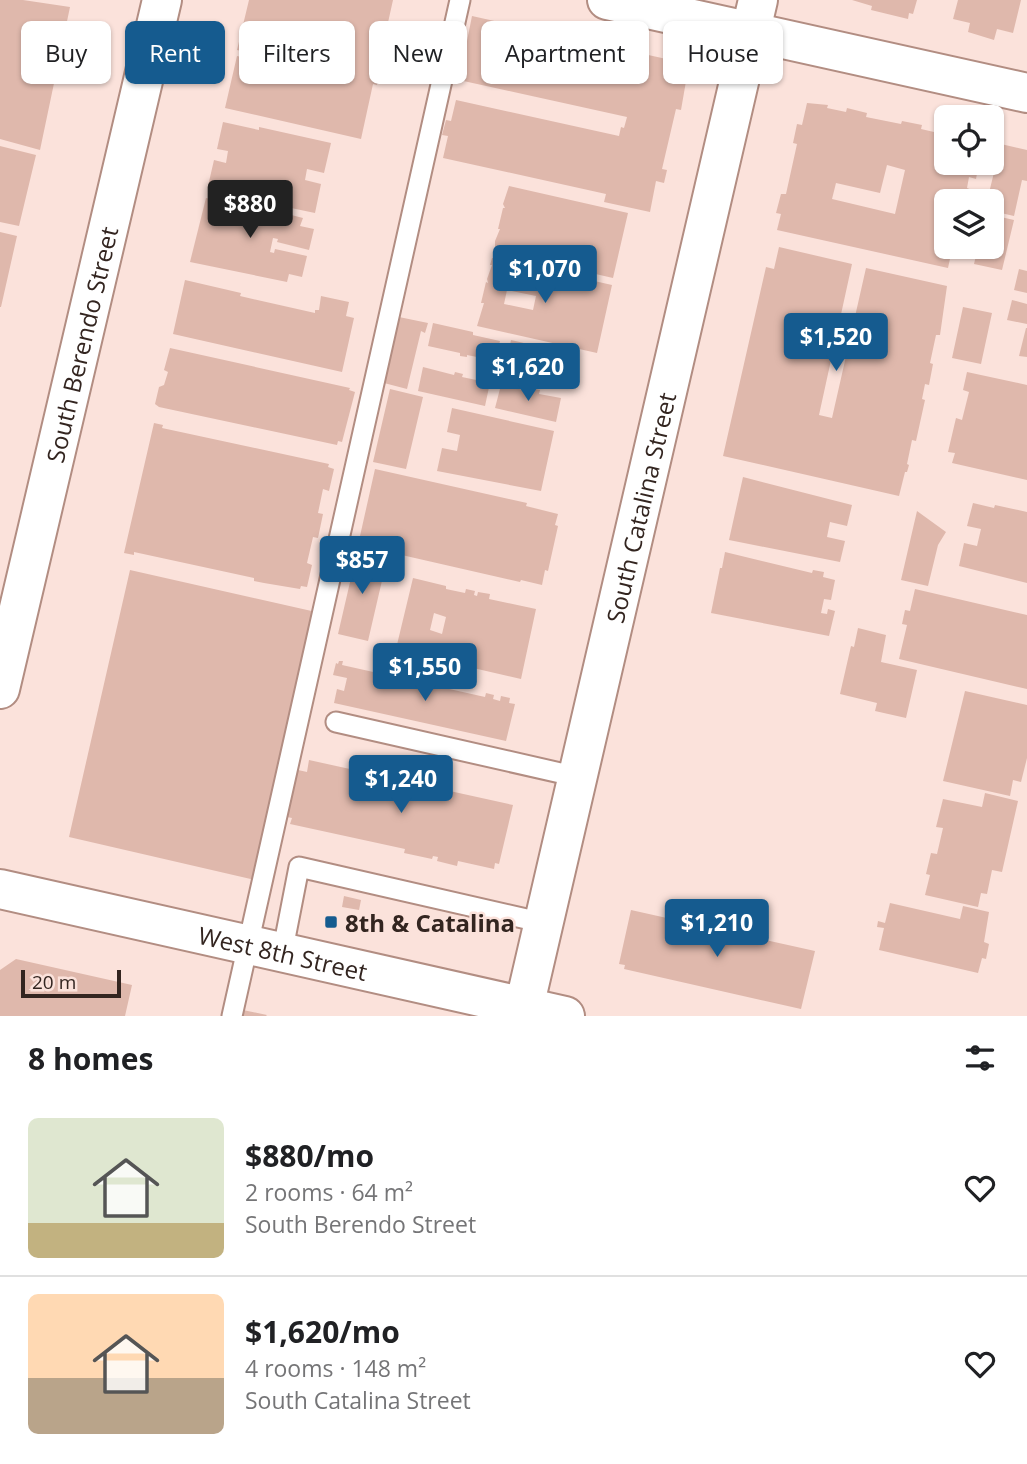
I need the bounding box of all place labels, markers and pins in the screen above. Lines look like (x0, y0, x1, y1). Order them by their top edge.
pin: $880 (209, 180, 291, 240)
pin: $1,070 (488, 246, 602, 305)
pin: $1,520 (779, 314, 893, 373)
pin: $1,620 (471, 344, 585, 403)
pin: $857 (321, 536, 403, 596)
pin: $1,550 (368, 644, 482, 703)
pin: $1,240 (344, 756, 458, 815)
pin: $1,210 (660, 900, 774, 959)
place label: 8th & Catalina (345, 906, 515, 939)
marker: 8th & Catalina (323, 914, 339, 930)

